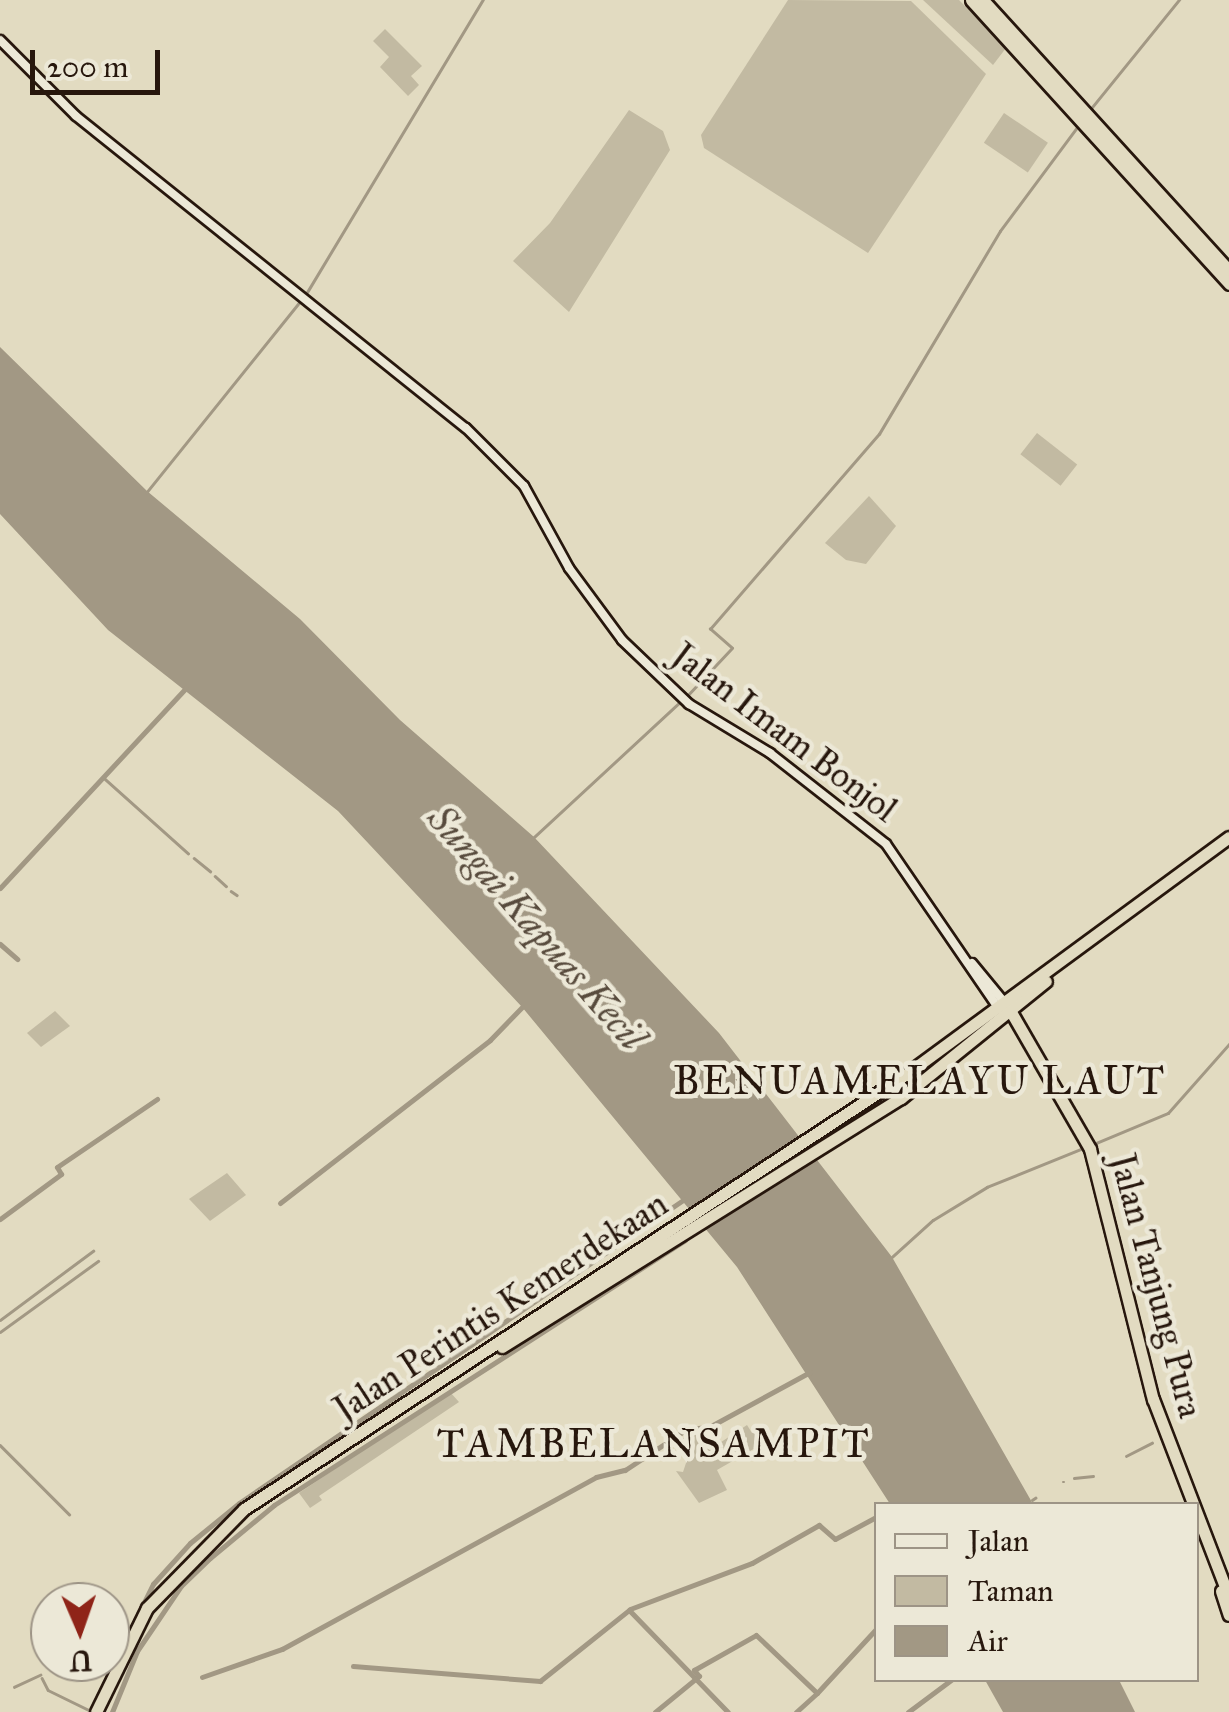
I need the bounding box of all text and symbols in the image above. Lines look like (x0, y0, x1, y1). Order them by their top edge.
scale bar (35, 30, 165, 92)
text: 200 m (47, 49, 128, 85)
street label: Jalan Imam Bonjol (663, 635, 905, 831)
water label: Sungai Kapuas Kecil (417, 796, 655, 1060)
district label: BENUAMELAYU LAUT (673, 1057, 1167, 1105)
street label: Jalan Tanjung Pura (1101, 1150, 1211, 1422)
street label: Jalan Perintis Kemerdekaan (326, 1183, 676, 1431)
district label: TAMBELANSAMPIT (437, 1420, 871, 1468)
legend (874, 1502, 1199, 1682)
text: Jalan (968, 1523, 1029, 1559)
text: Taman (968, 1573, 1054, 1609)
north arrow (30, 1582, 130, 1682)
text: Air (968, 1623, 1008, 1659)
text: U (69, 1643, 93, 1678)

